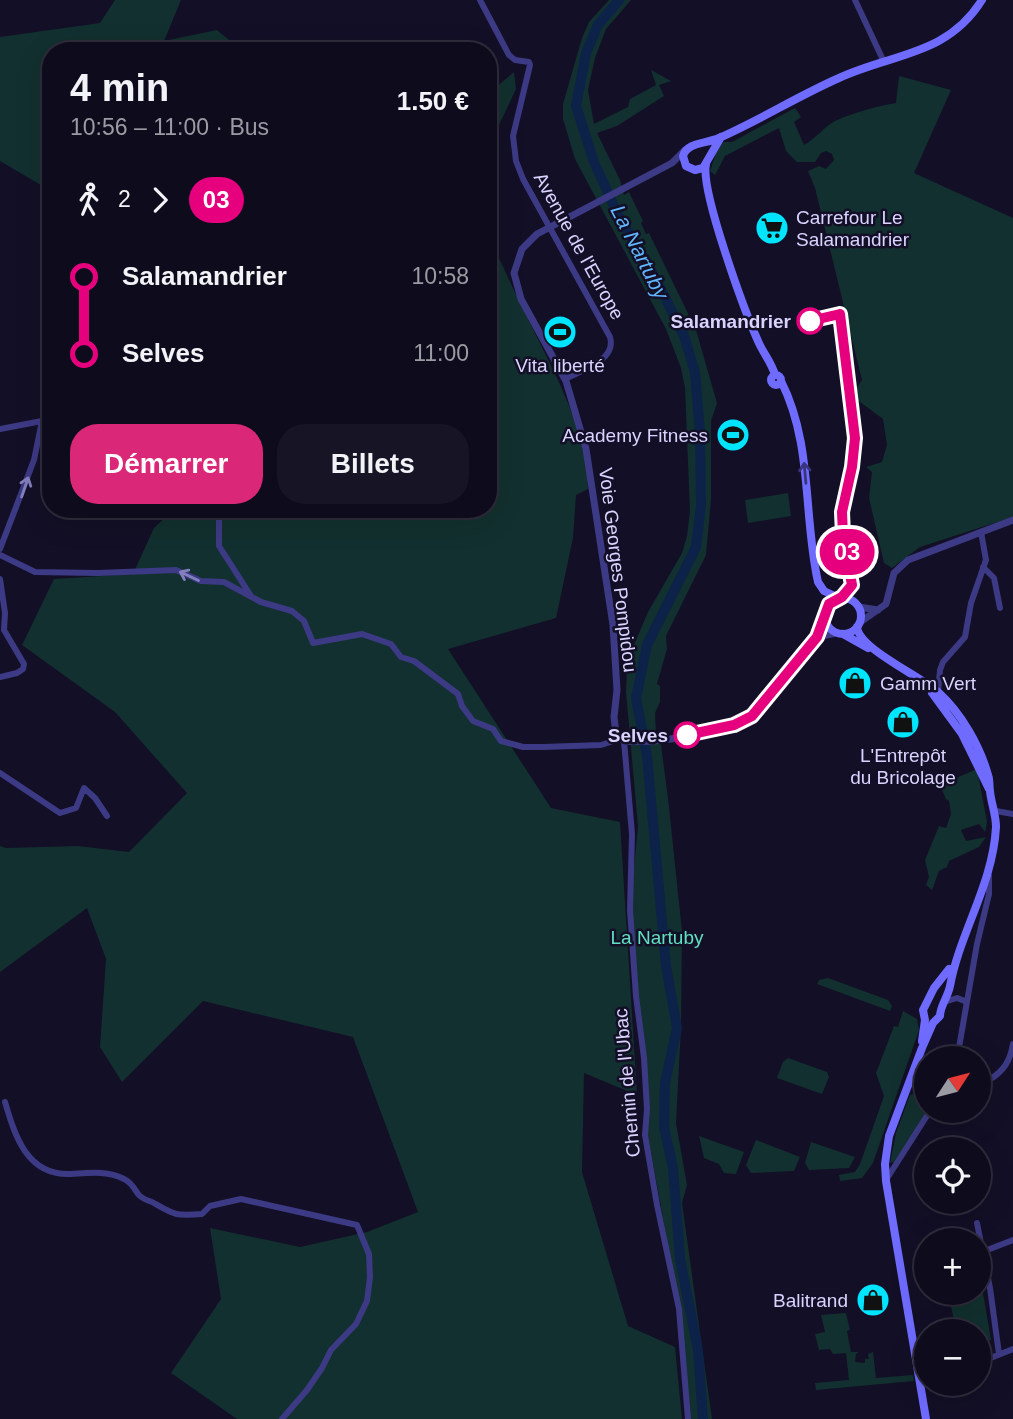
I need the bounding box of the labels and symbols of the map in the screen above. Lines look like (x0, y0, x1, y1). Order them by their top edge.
street label: Avenue de l'Europe (530, 169, 628, 323)
water label: La Nartuby (606, 201, 674, 304)
place label: Carrefour Le Salamandrier (796, 207, 910, 250)
supermarket icon: Carrefour Le Salamandrier (753, 209, 791, 247)
marker: Salamandrier (797, 308, 823, 334)
place label: Salamandrier (671, 311, 792, 332)
sports icon: Vita liberté (541, 313, 579, 351)
place label: Vita liberté (515, 355, 605, 376)
sports icon: Academy Fitness (714, 416, 752, 454)
place label: Academy Fitness (562, 425, 708, 446)
one-way arrow (798, 462, 811, 485)
street label: Voie Georges Pompidou (595, 467, 641, 673)
one-way arrow (20, 476, 32, 498)
line badge: 03 (816, 529, 878, 575)
one-way arrow (179, 568, 200, 582)
shop icon: Gamm Vert (836, 664, 874, 702)
place label: Gamm Vert (880, 673, 977, 694)
shop icon: L'Entrepôt du Bricolage (884, 703, 922, 741)
marker: Selves (674, 722, 700, 748)
place label: Selves (608, 725, 668, 746)
place label: L'Entrepôt du Bricolage (850, 745, 956, 788)
park label: La Nartuby (611, 927, 704, 948)
street label: Chemin de l'Ubac (610, 1008, 644, 1158)
north arrow (914, 1046, 990, 1124)
shop icon: Balitrand (854, 1281, 892, 1319)
place label: Balitrand (773, 1290, 848, 1311)

